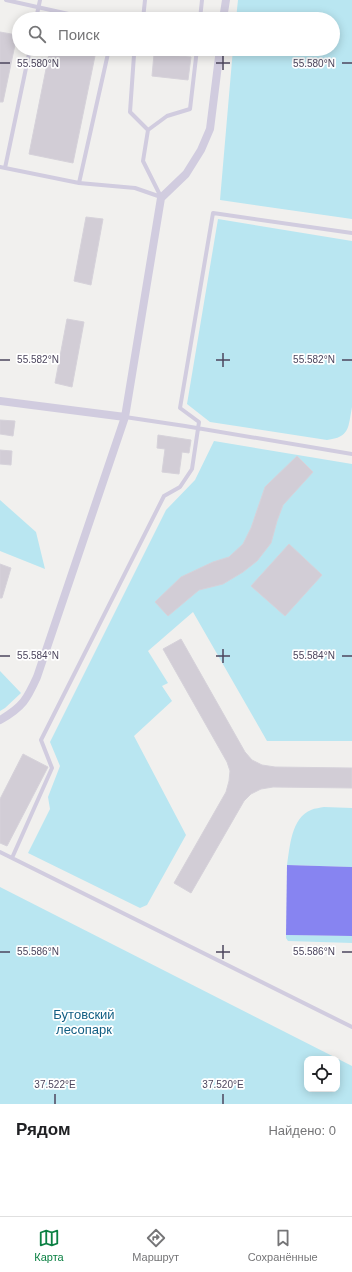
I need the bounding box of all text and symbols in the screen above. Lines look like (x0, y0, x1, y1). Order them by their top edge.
search box (12, 12, 340, 56)
icon: search (26, 23, 48, 45)
text: Поиск (58, 26, 100, 43)
text: 55.580°N (17, 58, 59, 69)
text: 55.580°N (293, 58, 335, 69)
text: 55.582°N (17, 354, 59, 365)
text: 55.582°N (293, 354, 335, 365)
text: 55.584°N (17, 650, 59, 661)
text: 55.584°N (293, 650, 335, 661)
text: 55.586°N (17, 946, 59, 957)
text: 55.586°N (293, 946, 335, 957)
park label: Бутовский лесопарк (53, 1007, 115, 1037)
map controls (304, 1056, 340, 1092)
button: locate (304, 1056, 340, 1092)
text: 37.522°E (34, 1079, 76, 1090)
text: 37.520°E (202, 1079, 244, 1090)
text: Рядом (16, 1120, 71, 1139)
text: Найдено: 0 (268, 1123, 336, 1138)
tab: Карта (34, 1227, 64, 1263)
tab: Маршрут (132, 1227, 179, 1263)
tab: Сохранённые (248, 1227, 318, 1263)

